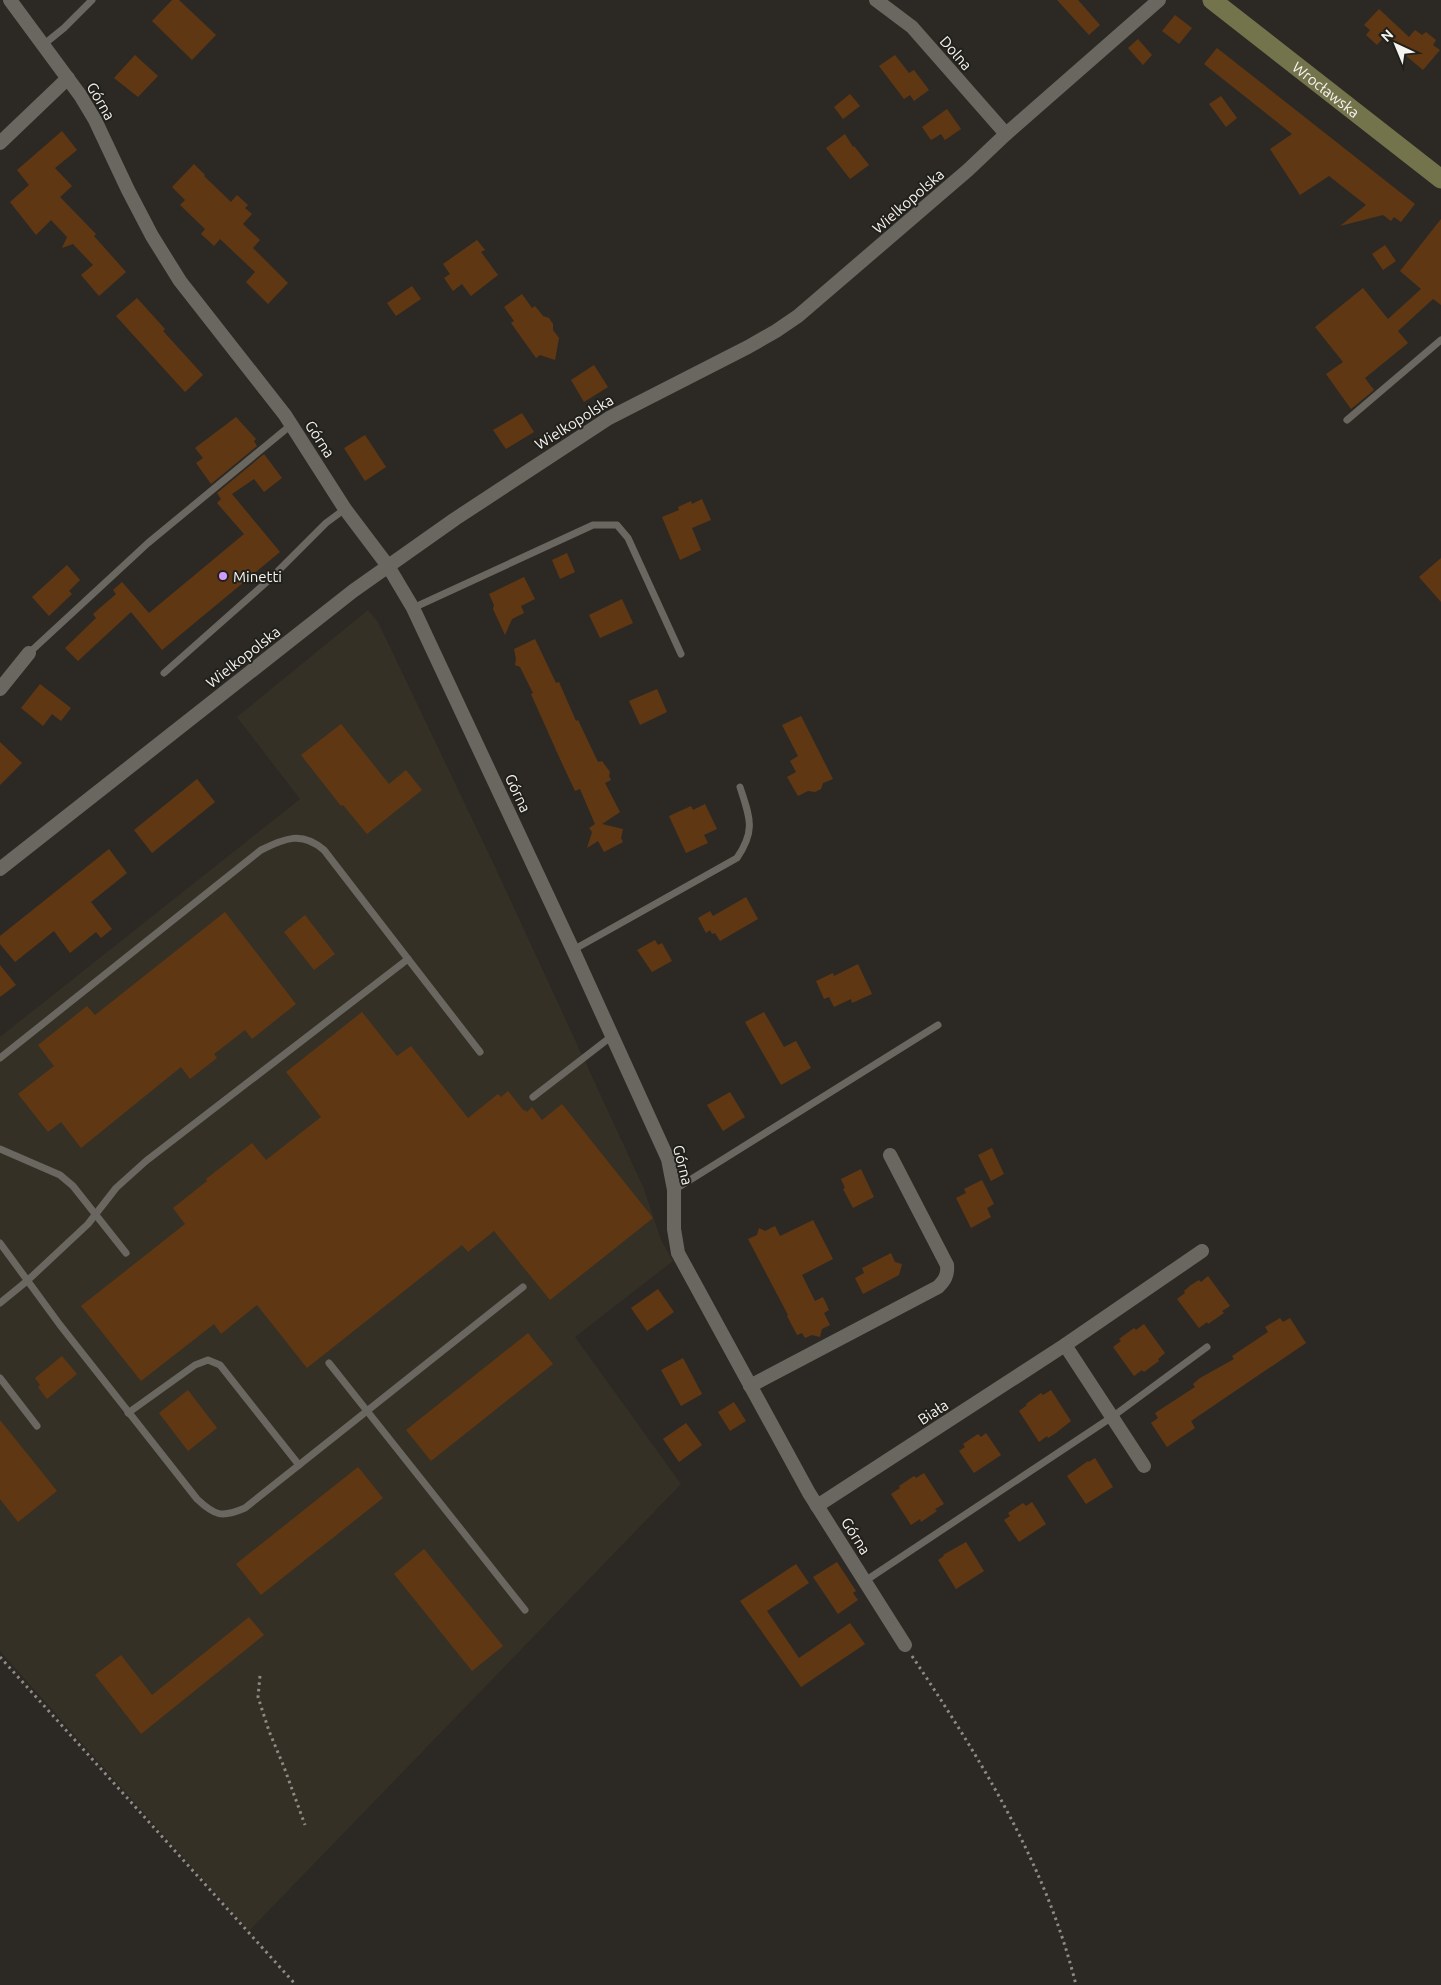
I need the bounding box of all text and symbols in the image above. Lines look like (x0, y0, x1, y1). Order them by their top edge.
north arrow (1371, 20, 1421, 70)
text: N (1378, 26, 1396, 45)
street label: Dolna (937, 32, 975, 74)
street label: Wrocławska (1289, 58, 1363, 121)
street label: Górna (83, 79, 119, 123)
street label: Wielkopolska (869, 165, 947, 237)
street label: Wielkopolska (532, 391, 616, 453)
street label: Górna (302, 417, 338, 461)
place label: Minetti (233, 568, 282, 585)
marker: Minetti (217, 570, 229, 582)
street label: Wielkopolska (203, 623, 283, 691)
street label: Górna (502, 771, 534, 815)
street label: Górna (670, 1143, 696, 1187)
street label: Biała (915, 1396, 951, 1428)
street label: Górna (838, 1514, 874, 1558)

